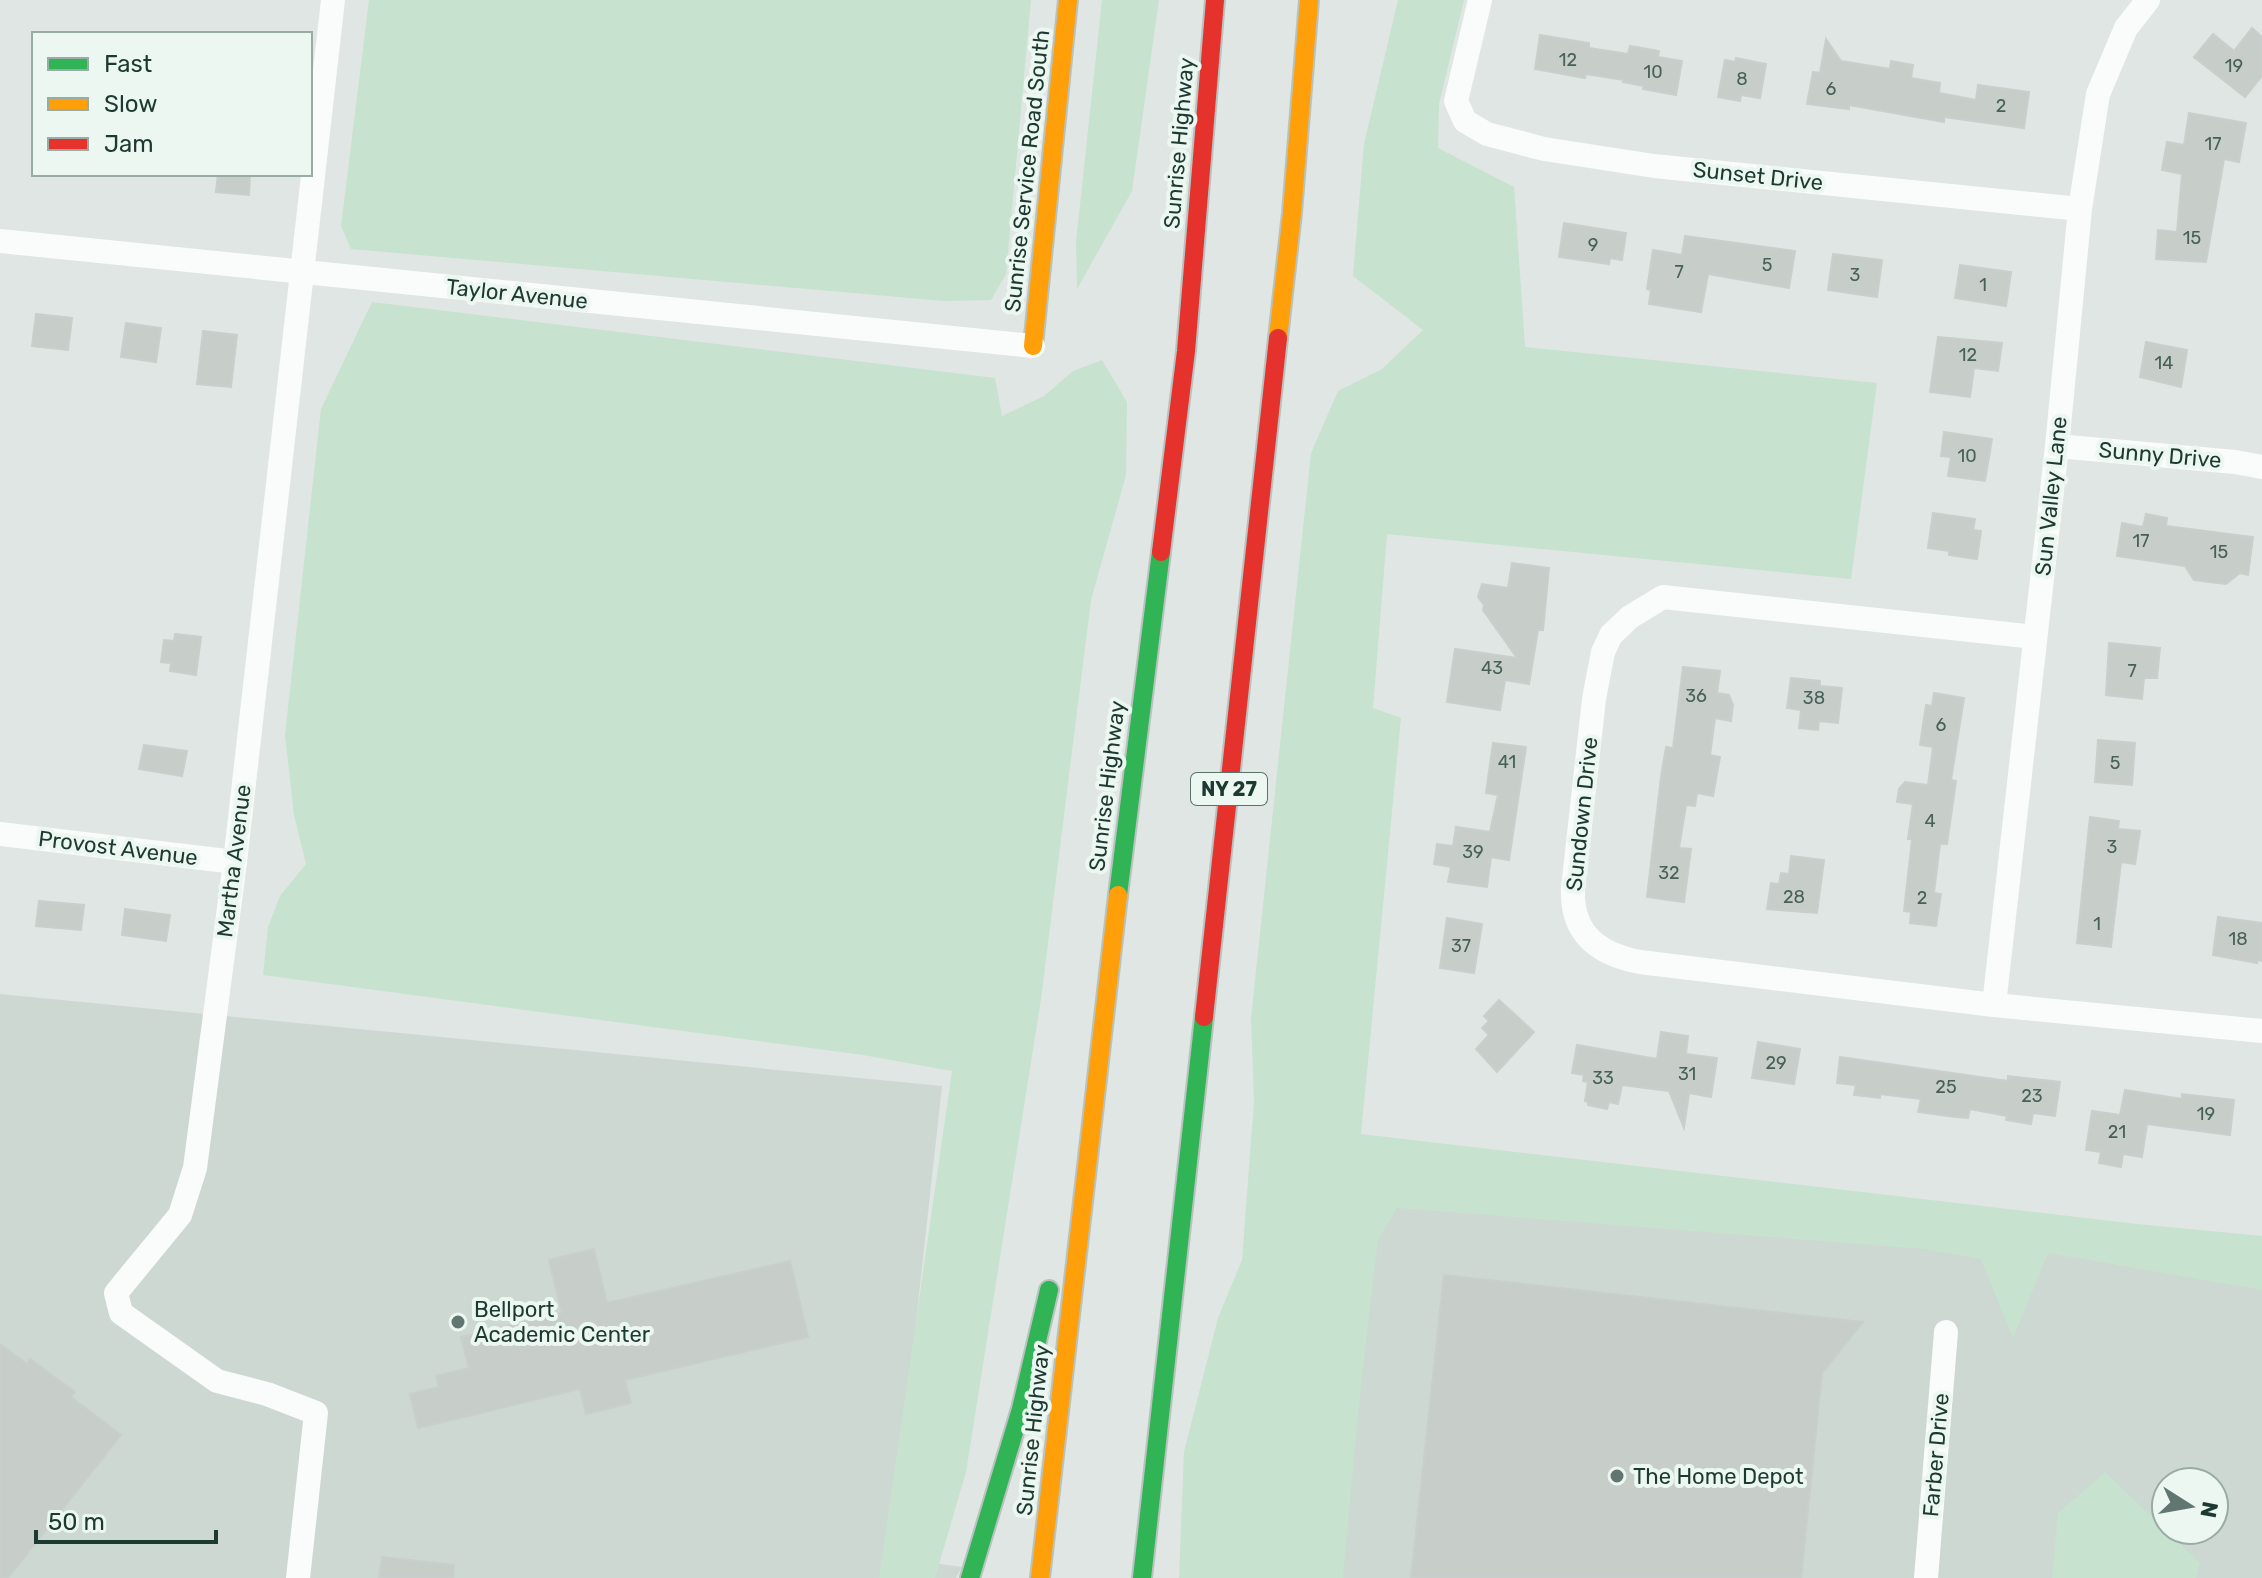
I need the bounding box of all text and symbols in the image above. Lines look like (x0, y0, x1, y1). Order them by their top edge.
street label: Sunrise Service Road South (999, 29, 1055, 313)
legend (32, 32, 312, 176)
house number: 12 (1559, 49, 1577, 71)
text: Fast (104, 50, 152, 78)
house number: 19 (2225, 55, 2243, 77)
street label: Sunrise Highway (1158, 56, 1200, 230)
house number: 10 (1643, 61, 1663, 83)
house number: 8 (1736, 68, 1748, 90)
house number: 6 (1826, 78, 1837, 100)
text: Slow (104, 90, 157, 118)
house number: 2 (1996, 95, 2006, 117)
text: Jam (104, 130, 154, 158)
house number: 17 (2205, 133, 2221, 155)
street label: Sunset Drive (1692, 156, 1824, 196)
house number: 15 (2183, 227, 2201, 249)
house number: 9 (1588, 234, 1598, 256)
house number: 5 (1762, 254, 1772, 276)
house number: 7 (1674, 261, 1684, 283)
house number: 3 (1850, 264, 1860, 286)
street label: Taylor Avenue (445, 273, 589, 315)
house number: 1 (1979, 274, 1987, 296)
house number: 12 (1959, 344, 1977, 366)
house number: 14 (2155, 352, 2173, 374)
street label: Sun Valley Lane (2029, 415, 2073, 577)
street label: Sunny Drive (2097, 436, 2223, 474)
house number: 10 (1957, 445, 1977, 467)
house number: 17 (2133, 530, 2149, 552)
house number: 15 (2210, 541, 2228, 563)
house number: 43 (1481, 657, 1503, 679)
house number: 7 (2127, 660, 2137, 682)
house number: 36 (1685, 685, 1707, 707)
house number: 38 (1803, 687, 1825, 709)
street label: Sunrise Highway (1083, 699, 1131, 873)
house number: 6 (1936, 714, 1947, 736)
street label: Sundown Drive (1560, 736, 1604, 892)
house number: 41 (1498, 751, 1516, 773)
house number: 5 (2110, 752, 2120, 774)
road number: NY 27 (1191, 773, 1267, 805)
street label: Martha Avenue (211, 783, 257, 939)
house number: 4 (1924, 810, 1936, 832)
street label: Provost Avenue (37, 825, 199, 871)
house number: 3 (2107, 836, 2117, 858)
house number: 39 (1462, 841, 1484, 863)
house number: 32 (1658, 862, 1680, 884)
house number: 28 (1783, 886, 1805, 908)
house number: 2 (1917, 887, 1927, 909)
house number: 1 (2093, 913, 2101, 935)
house number: 18 (2228, 928, 2248, 950)
house number: 37 (1451, 935, 1471, 957)
house number: 29 (1765, 1052, 1787, 1074)
house number: 31 (1678, 1063, 1696, 1085)
house number: 33 (1592, 1067, 1614, 1089)
house number: 25 (1935, 1076, 1957, 1098)
house number: 23 (2021, 1085, 2043, 1107)
house number: 19 (2197, 1103, 2215, 1125)
house number: 21 (2108, 1121, 2126, 1143)
place label: Bellport Academic Center (474, 1296, 651, 1348)
marker: Bellport Academic Center (449, 1313, 467, 1331)
street label: Sunrise Highway (1011, 1343, 1055, 1517)
street label: Farber Drive (1917, 1392, 1955, 1518)
place label: The Home Depot (1633, 1463, 1804, 1490)
north arrow (2150, 1466, 2230, 1546)
marker: The Home Depot (1608, 1467, 1626, 1485)
scale bar (36, 1494, 216, 1544)
text: N (2194, 1499, 2224, 1520)
text: 50 m (48, 1508, 105, 1536)

